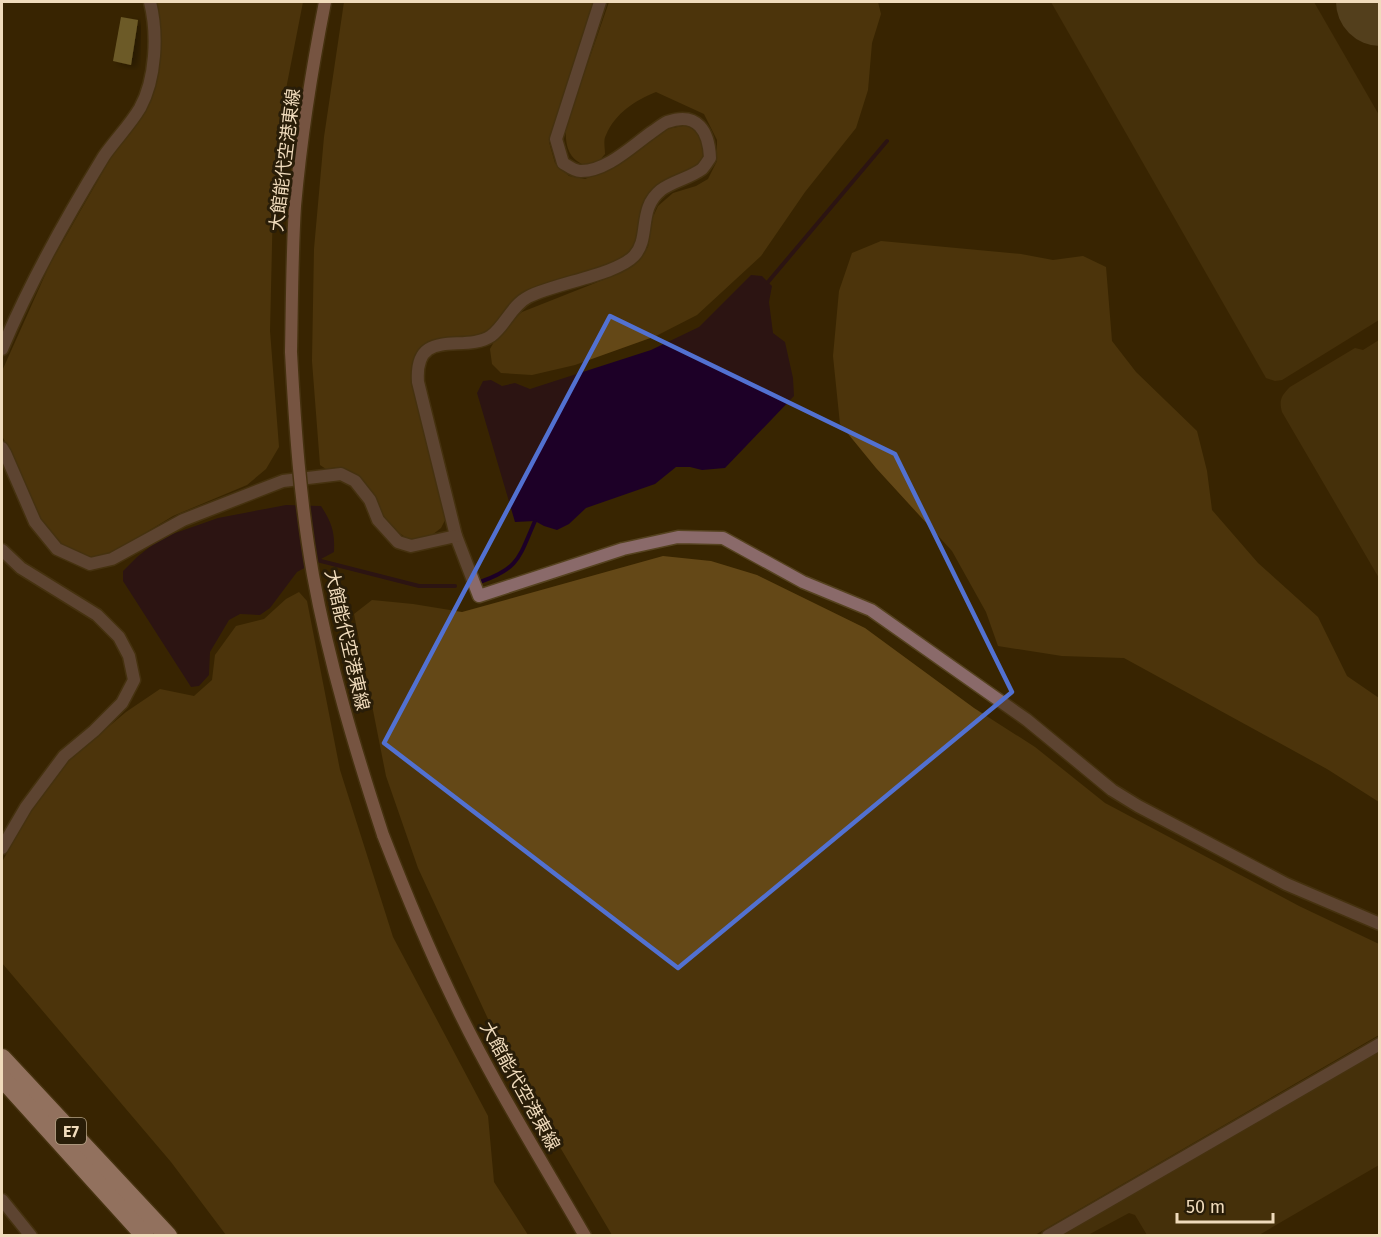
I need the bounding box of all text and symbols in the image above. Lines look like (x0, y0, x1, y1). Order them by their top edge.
street label: 大館能代空港東線 (265, 87, 305, 233)
street label: 大館能代空港東線 (320, 567, 374, 713)
street label: 大館能代空港東線 (475, 1018, 565, 1154)
road number: E7 (56, 1118, 86, 1144)
scale bar (1177, 1186, 1273, 1224)
text: 50 m (1186, 1196, 1225, 1218)

